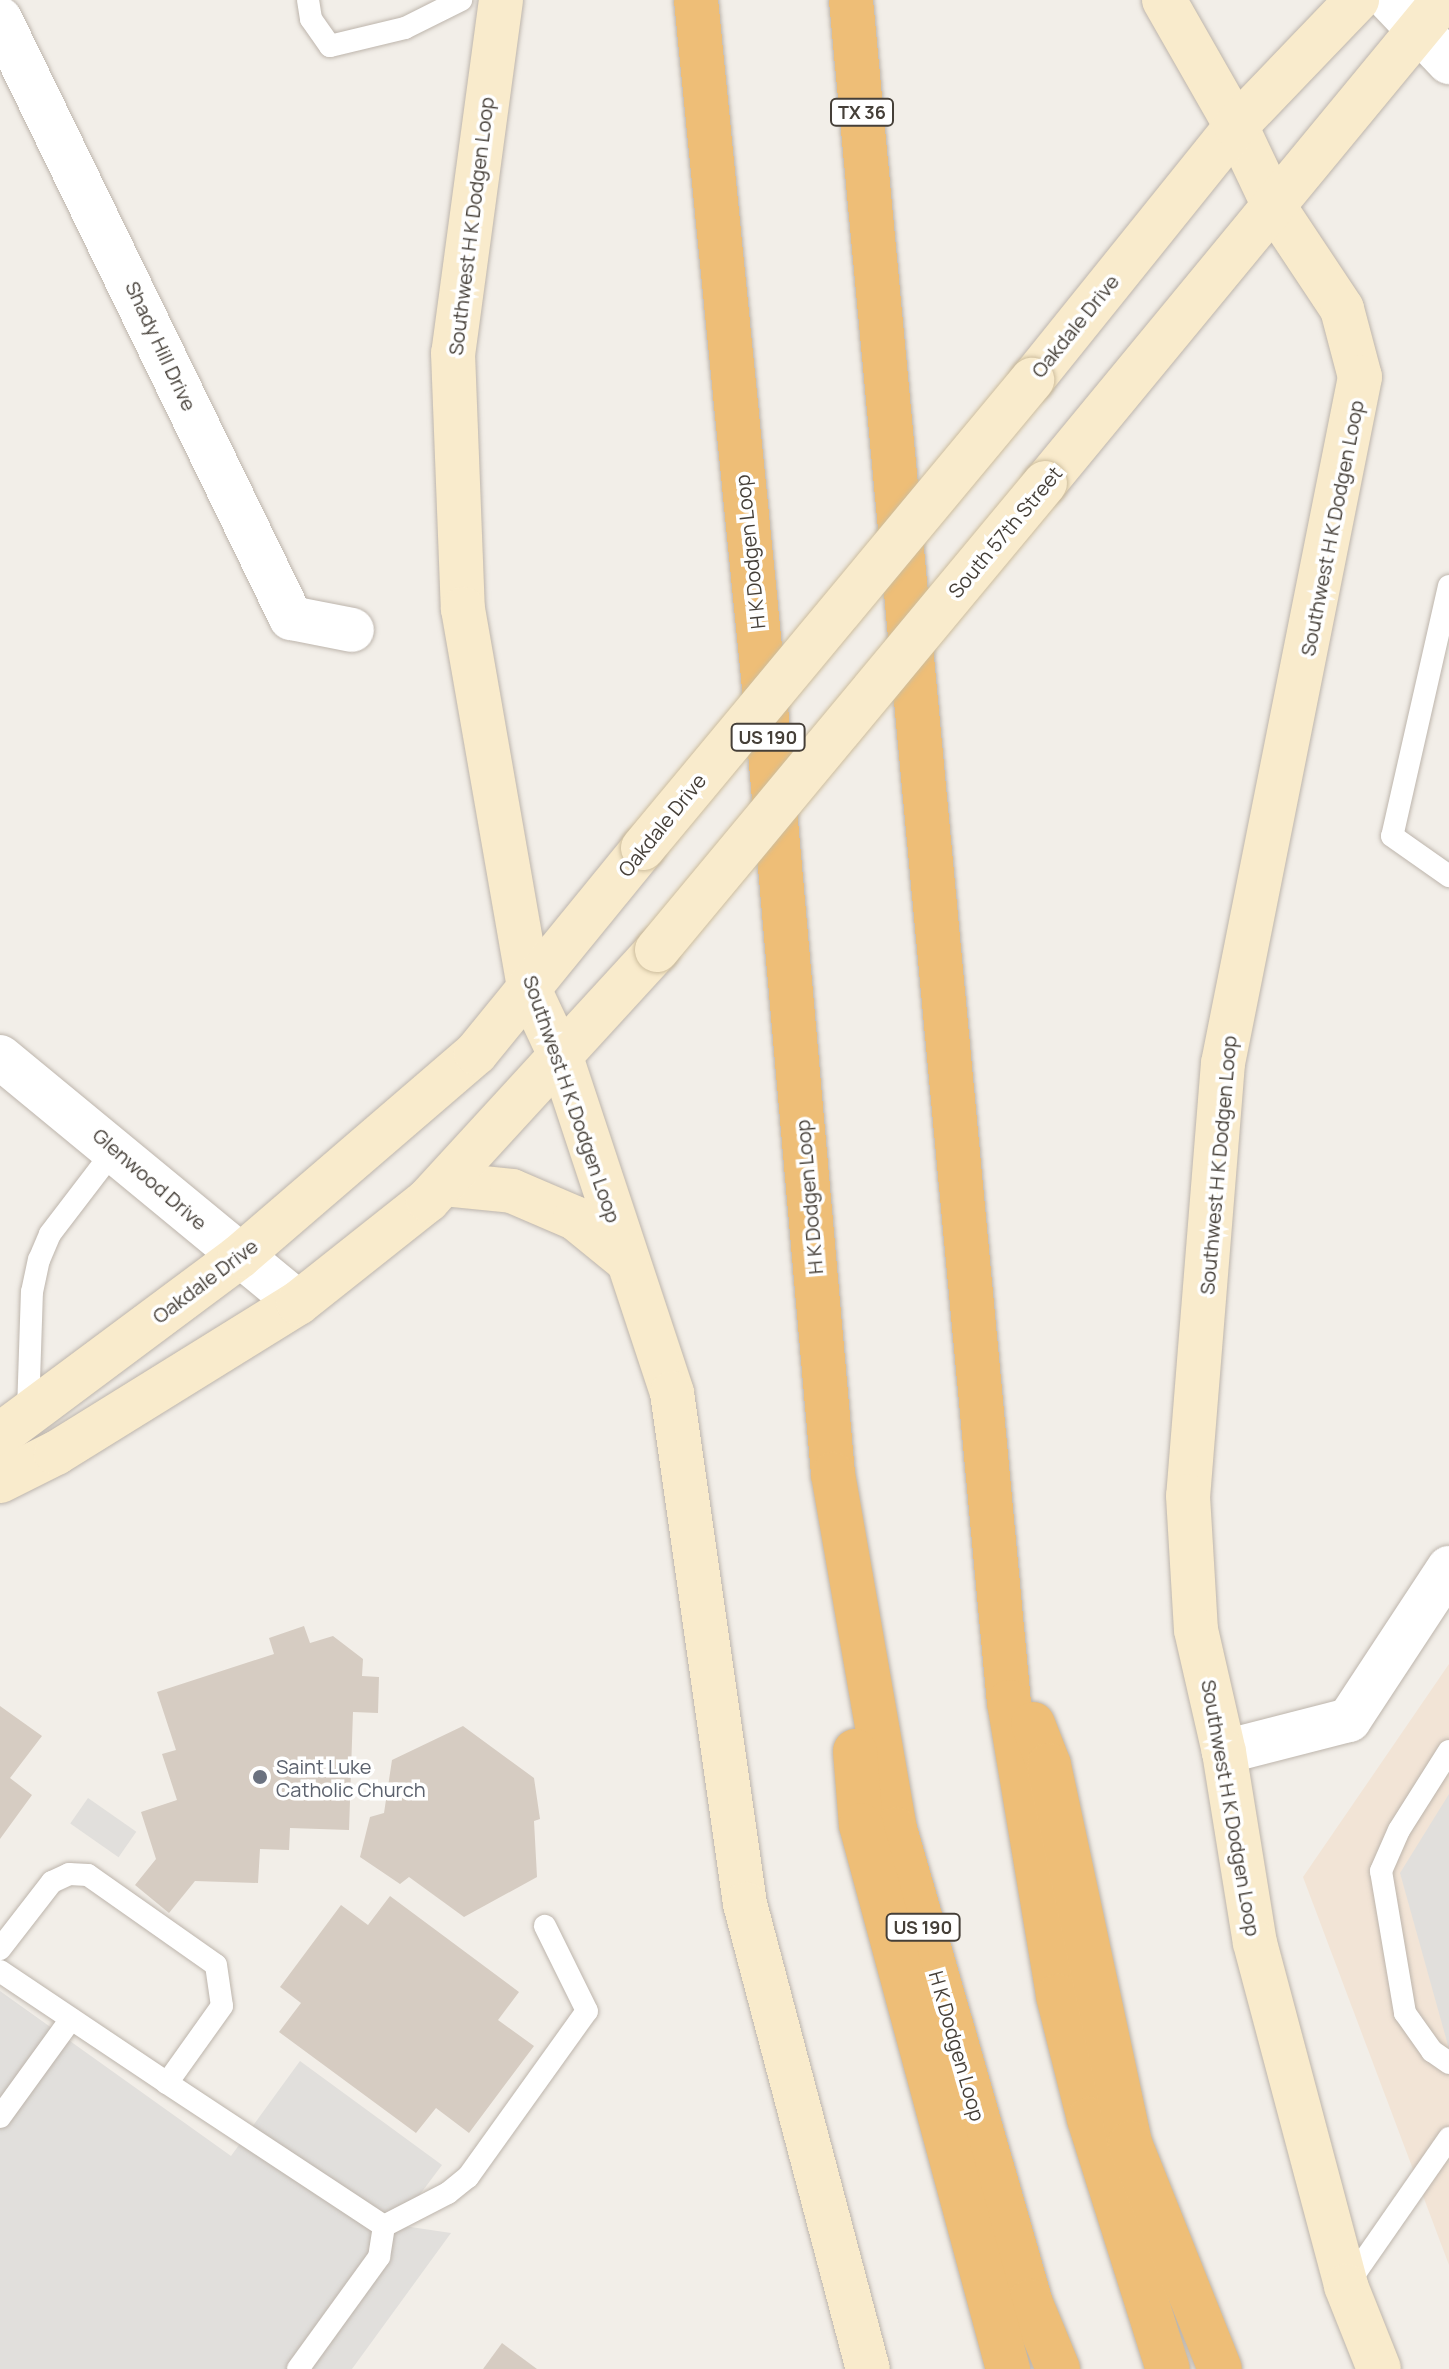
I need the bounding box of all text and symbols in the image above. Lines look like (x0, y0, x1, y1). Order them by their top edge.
street label: Southwest H K Dodgen Loop (443, 95, 499, 357)
road number: TX 36 (830, 98, 894, 126)
street label: Oakdale Drive (1026, 270, 1124, 382)
street label: Shady Hill Drive (121, 277, 201, 415)
street label: Southwest H K Dodgen Loop (1295, 398, 1369, 658)
street label: South 57th Street (943, 461, 1067, 603)
street label: H K Dodgen Loop (730, 473, 770, 631)
road number: US 190 (730, 723, 806, 751)
street label: Oakdale Drive (613, 769, 711, 881)
street label: Southwest H K Dodgen Loop (518, 972, 626, 1226)
street label: Southwest H K Dodgen Loop (1195, 1034, 1241, 1296)
street label: H K Dodgen Loop (790, 1119, 828, 1275)
street label: Glenwood Drive (88, 1123, 212, 1235)
street label: Oakdale Drive (148, 1234, 262, 1328)
street label: Southwest H K Dodgen Loop (1197, 1678, 1265, 1938)
place label: Saint Luke Catholic Church (276, 1754, 426, 1801)
marker: Saint Luke Catholic Church (251, 1768, 269, 1786)
road number: US 190 (885, 1913, 961, 1941)
street label: H K Dodgen Loop (924, 1968, 990, 2124)

